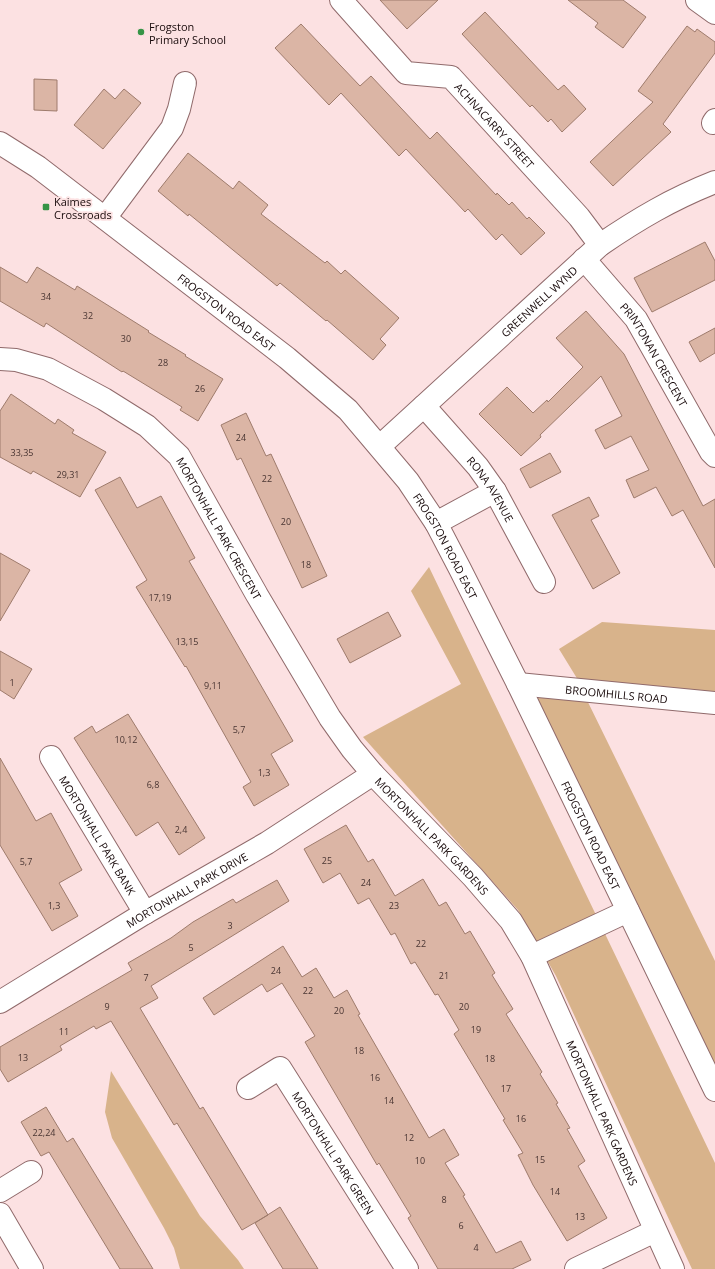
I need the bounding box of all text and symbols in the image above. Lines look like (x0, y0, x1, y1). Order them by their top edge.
place label: Frogston Primary School (149, 19, 226, 47)
marker: Frogston Primary School (136, 27, 146, 37)
street label: ACHNACARRY STREET (452, 79, 538, 171)
place label: Kaimes Crossroads (54, 194, 112, 222)
marker: Kaimes Crossroads (41, 202, 51, 212)
street label: GREENWELL WYND (497, 262, 580, 340)
street label: FROGSTON ROAD EAST (175, 270, 279, 354)
house number: 34 (41, 290, 51, 303)
street label: PRINTONAN CRESCENT (617, 299, 691, 409)
house number: 32 (83, 309, 93, 322)
house number: 30 (121, 332, 131, 345)
house number: 28 (158, 356, 168, 369)
house number: 26 (195, 382, 205, 395)
house number: 24 (236, 431, 246, 444)
house number: 33,35 (11, 446, 33, 459)
street label: RONA AVENUE (464, 453, 518, 524)
street label: MORTONHALL PARK CRESCENT (173, 454, 265, 602)
house number: 29,31 (57, 468, 79, 481)
house number: 22 (262, 472, 272, 485)
street label: FROGSTON ROAD EAST (410, 490, 481, 601)
house number: 20 (281, 515, 291, 528)
house number: 18 (301, 558, 311, 571)
house number: 17,19 (149, 591, 171, 604)
house number: 13,15 (176, 635, 198, 648)
house number: 1 (9, 676, 15, 689)
house number: 9,11 (204, 679, 222, 692)
street label: BROOMHILLS ROAD (565, 681, 668, 706)
house number: 5,7 (233, 723, 245, 736)
house number: 10,12 (115, 733, 137, 746)
house number: 1,3 (258, 766, 270, 779)
street label: MORTONHALL PARK BANK (56, 773, 140, 898)
street label: MORTONHALL PARK GARDENS (372, 773, 492, 898)
house number: 6,8 (147, 778, 159, 791)
street label: FROGSTON ROAD EAST (559, 778, 624, 892)
house number: 2,4 (175, 823, 187, 836)
street label: MORTONHALL PARK DRIVE (123, 848, 250, 930)
house number: 25 (322, 854, 332, 867)
house number: 5,7 (20, 855, 32, 868)
house number: 24 (361, 876, 371, 889)
house number: 1,3 (48, 899, 60, 912)
house number: 23 (389, 899, 399, 912)
house number: 3 (227, 919, 233, 932)
house number: 22 (416, 937, 426, 950)
house number: 5 (188, 941, 194, 954)
house number: 24 (271, 964, 281, 977)
house number: 21 (439, 969, 449, 982)
house number: 7 (143, 971, 149, 984)
house number: 22 (303, 984, 313, 997)
house number: 9 (104, 1000, 110, 1013)
house number: 20 (459, 1000, 469, 1013)
house number: 20 (334, 1004, 344, 1017)
house number: 19 (471, 1023, 481, 1036)
house number: 11 (59, 1025, 69, 1038)
street label: MORTONHALL PARK GARDENS (563, 1038, 642, 1188)
house number: 18 (354, 1044, 364, 1057)
house number: 13 (18, 1051, 28, 1064)
house number: 18 (485, 1052, 495, 1065)
house number: 16 (370, 1071, 380, 1084)
house number: 17 (501, 1082, 511, 1095)
street label: MORTONHALL PARK GREEN (289, 1088, 378, 1217)
house number: 14 (384, 1094, 394, 1107)
house number: 16 (516, 1112, 526, 1125)
house number: 22,24 (33, 1126, 55, 1139)
house number: 12 (404, 1131, 414, 1144)
house number: 15 (535, 1153, 545, 1166)
house number: 10 (415, 1154, 425, 1167)
house number: 14 (550, 1185, 560, 1198)
house number: 8 (441, 1193, 447, 1206)
house number: 13 (575, 1210, 585, 1223)
house number: 6 (458, 1219, 464, 1232)
house number: 4 (473, 1241, 479, 1254)

